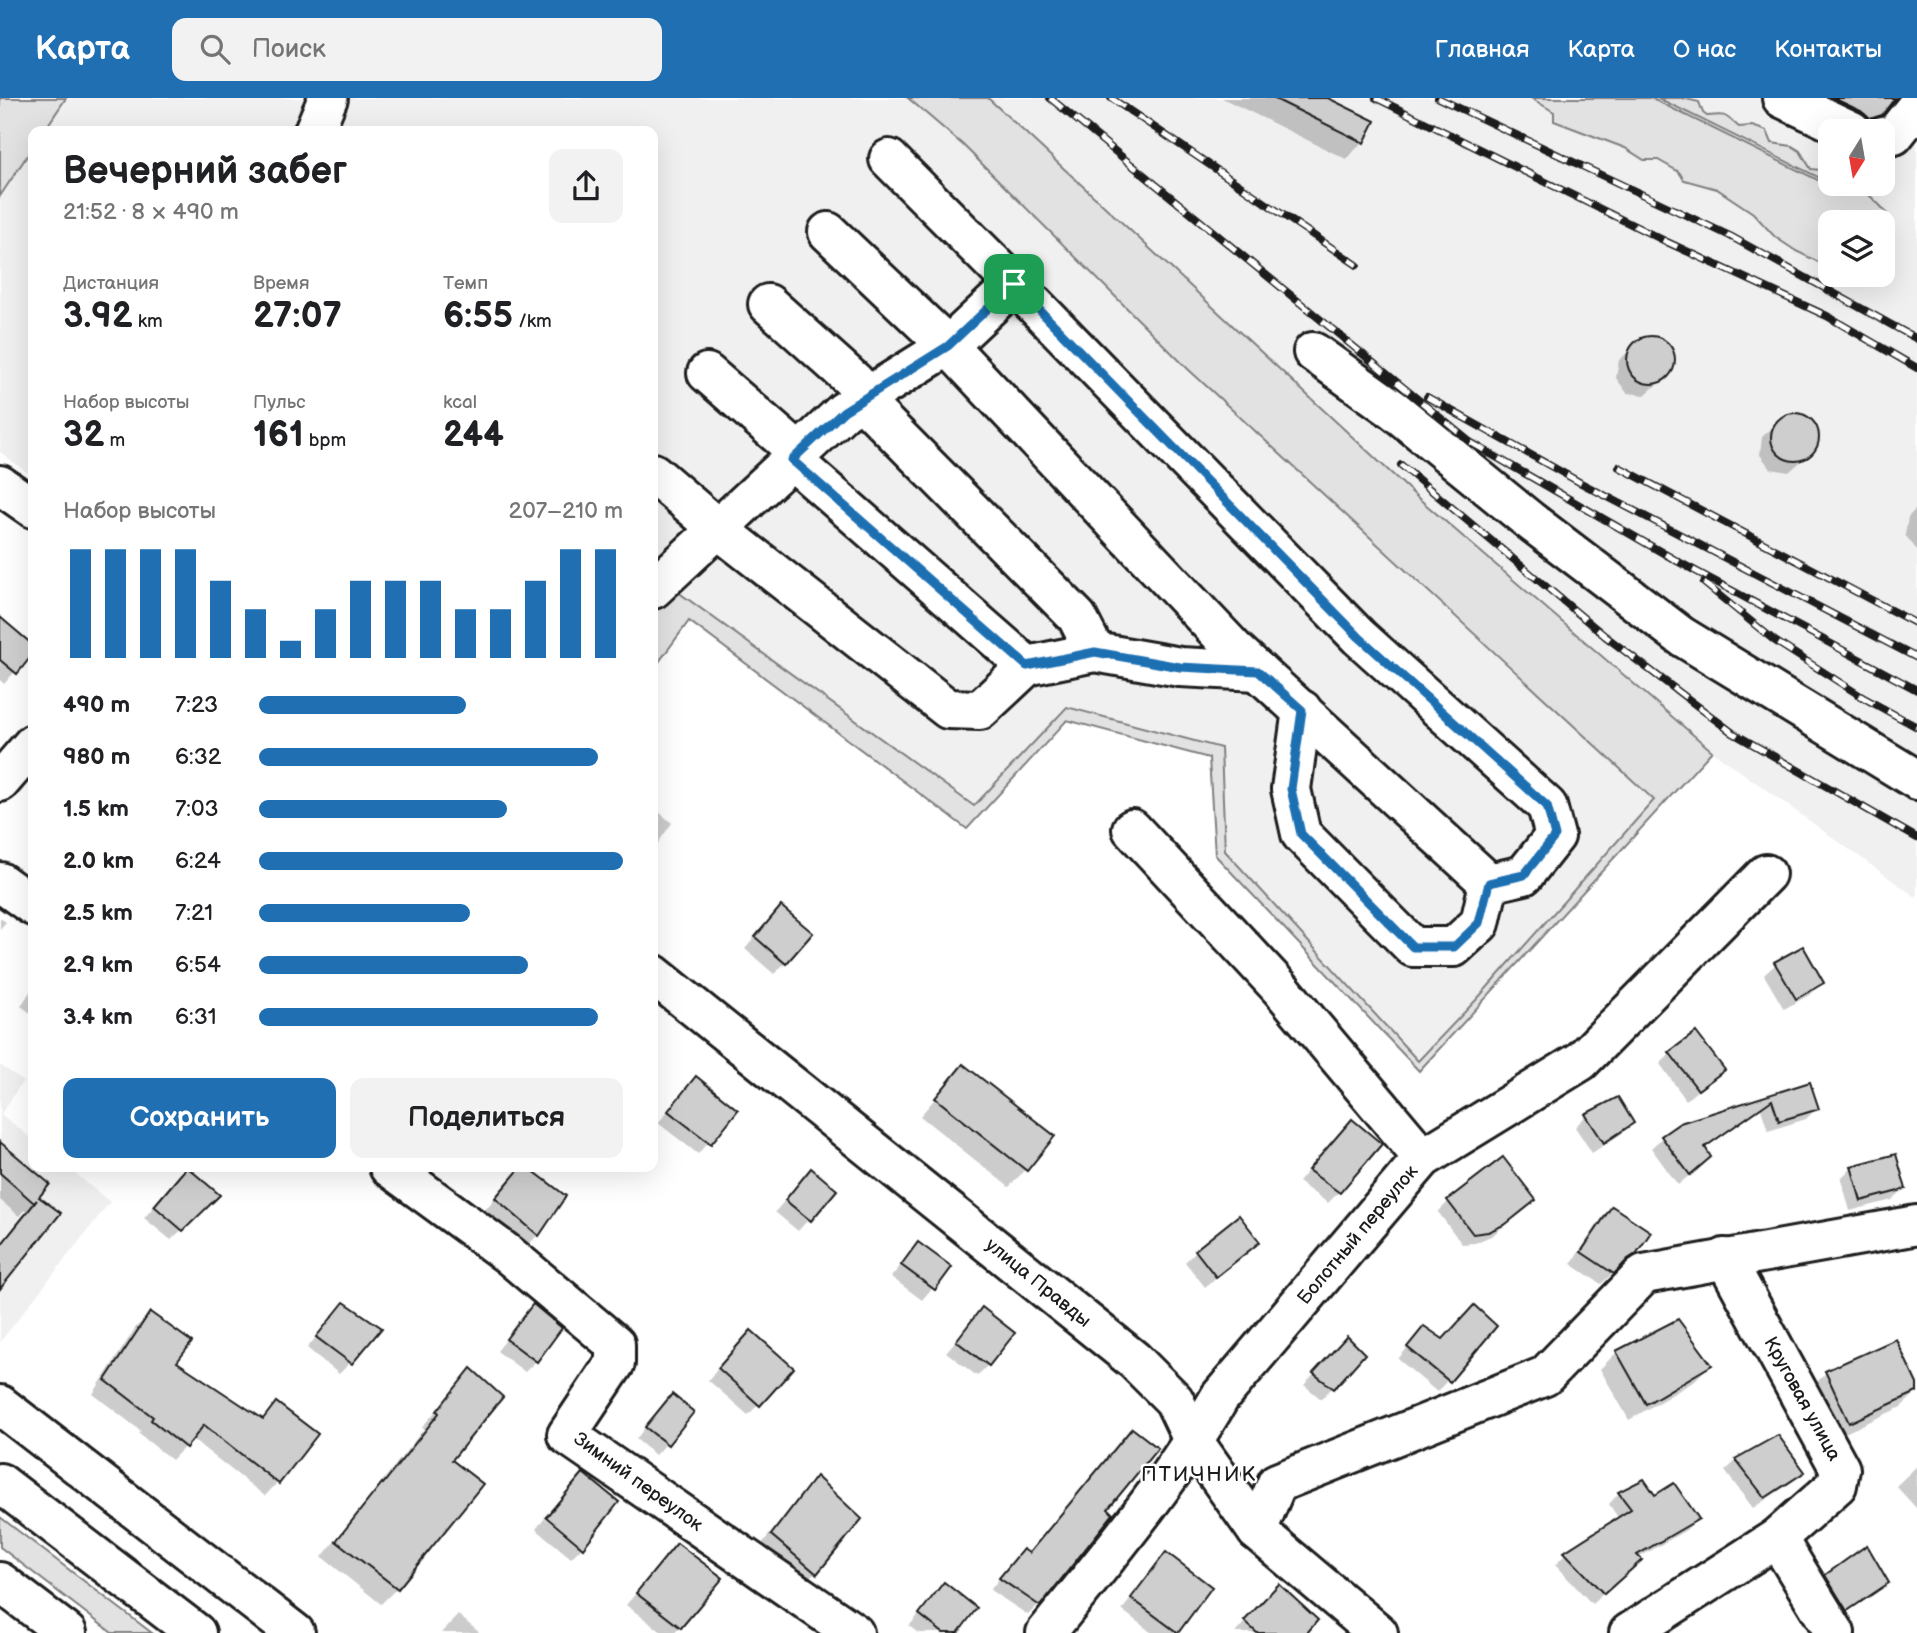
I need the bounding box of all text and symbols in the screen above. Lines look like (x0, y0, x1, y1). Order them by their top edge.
search box (172, 18, 662, 81)
text: Карта (35, 29, 130, 69)
icon: search (196, 30, 234, 68)
text: Поиск (252, 34, 326, 65)
text: Главная (1435, 35, 1529, 64)
text: Карта (1567, 35, 1635, 64)
text: О нас (1673, 35, 1736, 64)
text: Контакты (1774, 35, 1882, 64)
north arrow (1818, 119, 1895, 196)
map controls (1818, 119, 1895, 287)
text: Вечерний забег (63, 149, 347, 194)
button: share (549, 149, 623, 223)
text: 21:52 · 8 × 490 m (63, 198, 239, 226)
button: layers (1818, 210, 1895, 287)
pin (984, 254, 1044, 314)
icon: arrive (995, 265, 1033, 303)
text: Дистанция (63, 272, 159, 295)
text: Время (253, 272, 309, 295)
text: Темп (443, 272, 488, 295)
text: 3.92 (63, 295, 133, 338)
text: 27:07 (253, 295, 342, 338)
text: 6:55 (443, 295, 513, 338)
text: km (133, 310, 163, 333)
text: /km (513, 310, 552, 333)
text: Набор высоты (63, 391, 189, 414)
text: Пульс (253, 391, 306, 414)
text: kcal (443, 391, 477, 414)
text: 32 (63, 414, 104, 457)
text: 161 (253, 414, 304, 457)
text: 244 (443, 414, 504, 457)
text: m (104, 429, 125, 452)
text: bpm (304, 429, 346, 452)
text: Набор высоты (63, 497, 216, 525)
text: 207–210 m (509, 497, 623, 525)
text: 490 m (63, 691, 130, 719)
text: 7:23 (175, 691, 218, 719)
text: 980 m (63, 743, 130, 771)
text: 6:32 (175, 743, 221, 771)
text: 1.5 km (63, 795, 129, 823)
text: 7:03 (175, 795, 219, 823)
text: 2.0 km (63, 847, 134, 875)
text: 6:24 (175, 847, 221, 875)
text: 2.5 km (63, 899, 133, 927)
text: 7:21 (175, 899, 213, 927)
text: 2.9 km (63, 951, 133, 979)
text: 6:54 (175, 951, 221, 979)
text: 3.4 km (63, 1003, 133, 1031)
text: 6:31 (175, 1003, 217, 1031)
button: Сохранить (63, 1078, 336, 1158)
button: Поделиться (350, 1078, 623, 1158)
street label: Болотный переулок (1293, 1161, 1423, 1309)
street label: улица Правды (981, 1233, 1095, 1333)
street label: Круговая улица (1758, 1333, 1846, 1465)
street label: Зимний переулок (569, 1427, 707, 1537)
district label: ПТИЧНИК (1141, 1462, 1257, 1487)

